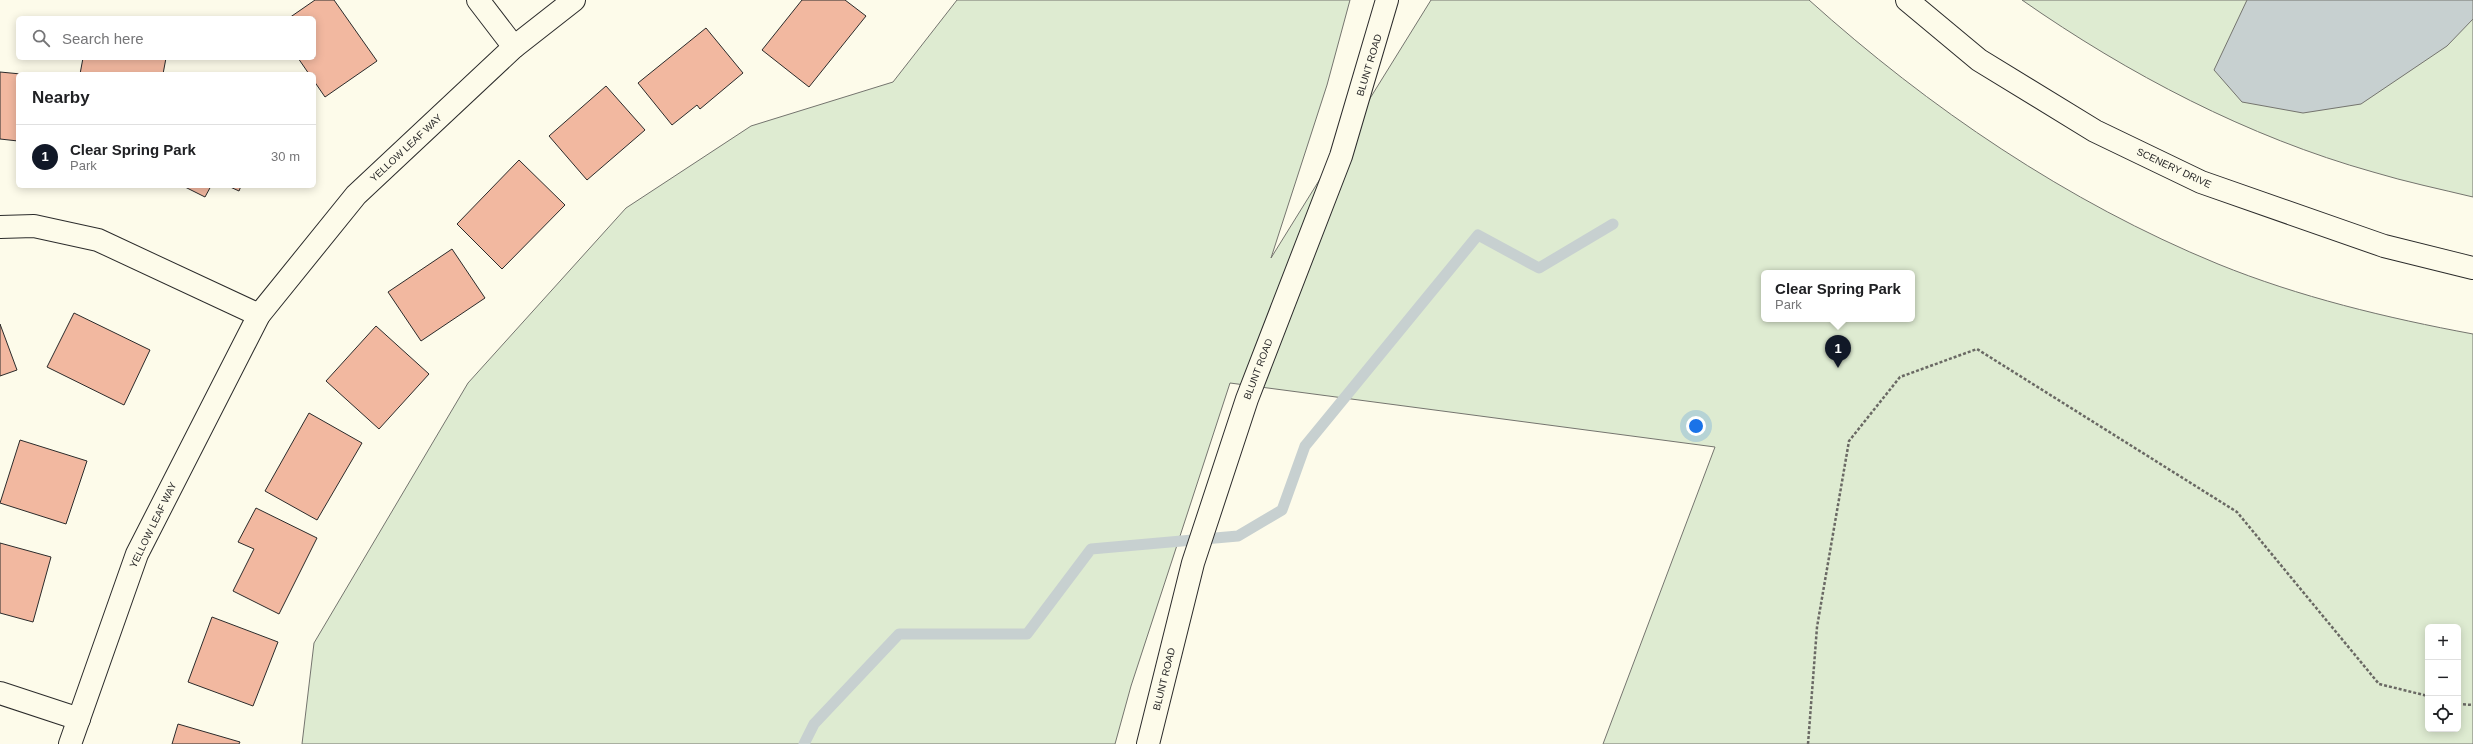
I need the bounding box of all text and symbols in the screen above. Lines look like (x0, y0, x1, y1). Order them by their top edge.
search box (16, 16, 316, 60)
icon: search (30, 27, 52, 49)
text: Search here (62, 30, 144, 47)
street label: BLUNT ROAD (1354, 33, 1384, 97)
text: Nearby (32, 88, 90, 107)
street label: YELLOW LEAF WAY (368, 112, 444, 184)
text: Clear Spring Park (70, 141, 196, 158)
street label: SCENERY DRIVE (2135, 146, 2213, 190)
text: 1 (41, 149, 49, 164)
text: 30 m (271, 149, 300, 164)
text: Park (70, 158, 97, 173)
popup (1761, 270, 1915, 322)
text: Clear Spring Park (1775, 280, 1901, 297)
text: Park (1775, 297, 1802, 312)
pin: 1 (1825, 335, 1851, 368)
street label: BLUNT ROAD (1241, 337, 1275, 401)
your location (1686, 416, 1706, 436)
street label: YELLOW LEAF WAY (127, 480, 179, 570)
map controls (2425, 624, 2461, 732)
button: + (2425, 624, 2461, 660)
street label: BLUNT ROAD (1151, 646, 1177, 712)
button: − (2425, 660, 2461, 696)
button: locate (2425, 696, 2461, 732)

